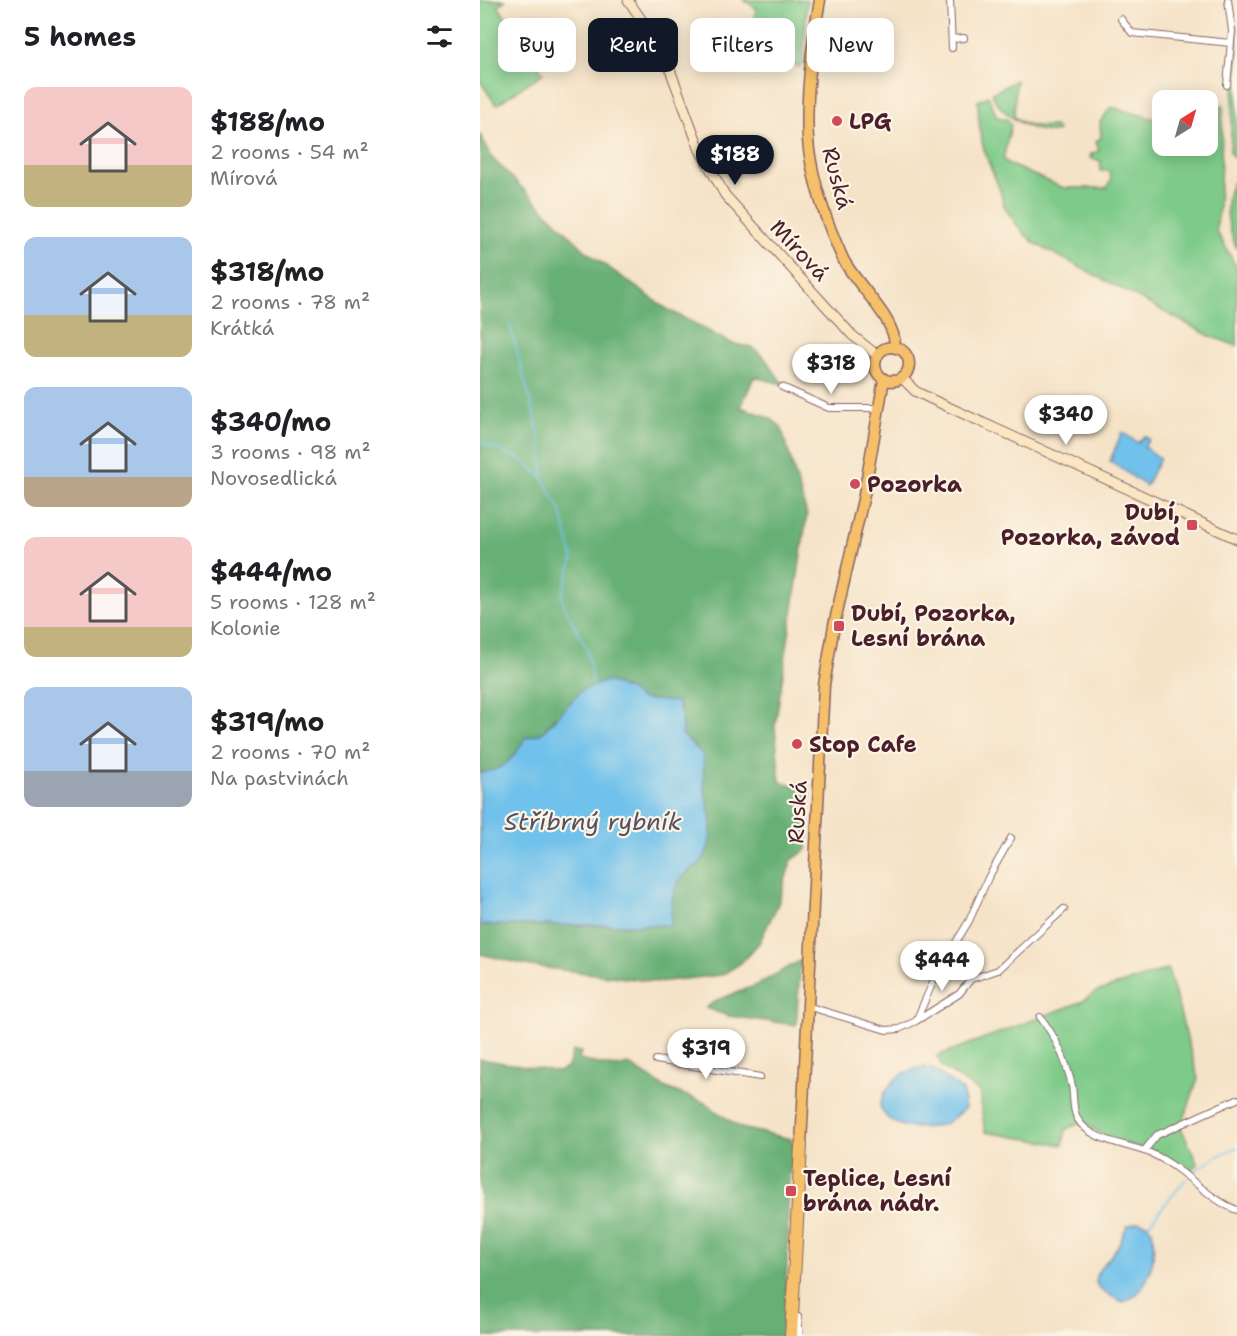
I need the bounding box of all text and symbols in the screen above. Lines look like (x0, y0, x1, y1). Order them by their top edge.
chip: Buy (498, 18, 576, 72)
chip: Rent (588, 18, 678, 72)
chip: Filters (690, 18, 795, 72)
chip: New (807, 18, 894, 72)
text: 5 homes (24, 19, 136, 54)
icon: filters (423, 20, 456, 53)
north arrow (1152, 90, 1218, 156)
map controls (1152, 90, 1218, 156)
text: $188/mo (210, 104, 325, 139)
place label: LPG (849, 107, 892, 136)
icon: home (72, 111, 144, 183)
marker: LPG (830, 114, 844, 128)
pin: $188 (699, 135, 771, 186)
text: 2 rooms · 54 m² (210, 139, 369, 165)
text: $188 (710, 141, 760, 167)
street label: Ruská (815, 144, 860, 213)
text: Mírová (210, 165, 278, 191)
street label: Mírová (764, 213, 836, 288)
text: $318/mo (210, 254, 325, 289)
icon: home (72, 261, 144, 333)
text: 2 rooms · 78 m² (210, 289, 370, 315)
text: Krátká (210, 315, 274, 341)
pin: $318 (795, 344, 867, 395)
text: $318 (806, 350, 856, 376)
pin: $340 (1030, 395, 1102, 446)
text: $340 (1038, 401, 1094, 427)
text: $340/mo (210, 404, 331, 439)
icon: home (72, 411, 144, 483)
text: 3 rooms · 98 m² (210, 439, 371, 465)
text: Novosedlická (210, 465, 337, 491)
place label: Pozorka (867, 470, 962, 499)
marker: Pozorka (848, 477, 862, 491)
place label: Dubí, Pozorka, závod (1001, 498, 1180, 552)
marker: Dubí, Pozorka, závod (1185, 518, 1199, 532)
text: $444/mo (210, 554, 332, 589)
icon: home (72, 561, 144, 633)
text: 5 rooms · 128 m² (210, 589, 376, 615)
place label: Dubí, Pozorka, Lesní brána (851, 599, 1016, 653)
text: Kolonie (210, 615, 281, 641)
marker: Dubí, Pozorka, Lesní brána (832, 619, 846, 633)
text: $319/mo (210, 704, 325, 739)
icon: home (72, 711, 144, 783)
place label: Stop Cafe (809, 730, 917, 759)
marker: Stop Cafe (790, 737, 804, 751)
text: 2 rooms · 70 m² (210, 739, 371, 765)
text: Na pastvinách (210, 765, 349, 791)
street label: Ruská (781, 779, 814, 844)
water label: Stříbrný rybník (504, 806, 682, 838)
pin: $444 (906, 941, 978, 992)
text: $444 (914, 947, 970, 973)
pin: $319 (670, 1029, 742, 1080)
text: $319 (681, 1035, 731, 1061)
place label: Teplice, Lesní brána nádr. (803, 1164, 952, 1218)
marker: Teplice, Lesní brána nádr. (784, 1184, 798, 1198)

